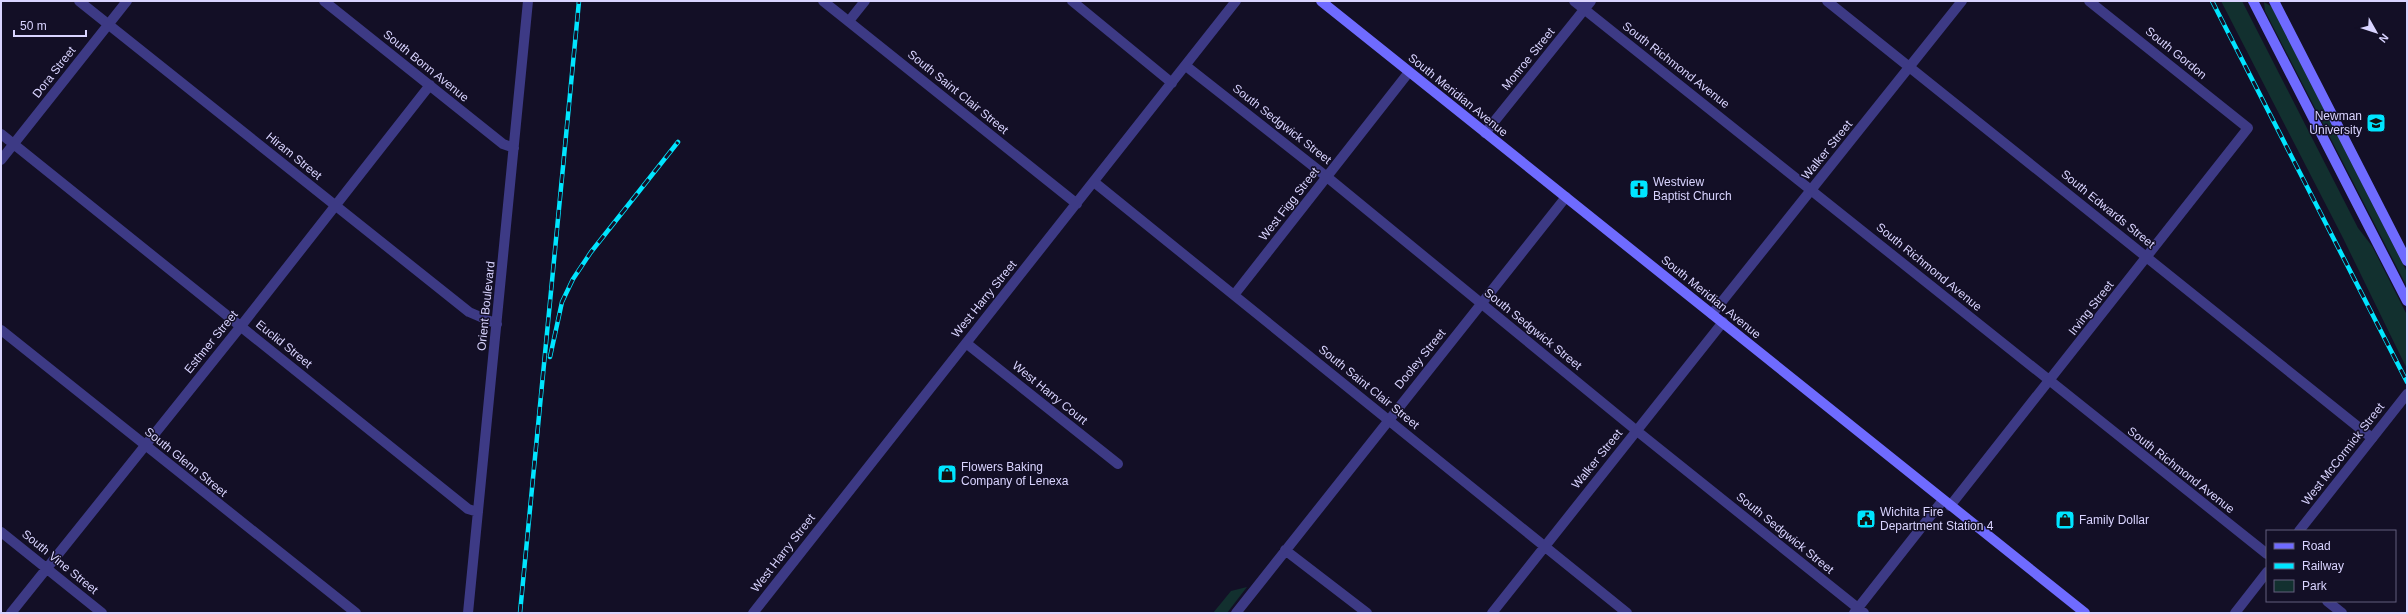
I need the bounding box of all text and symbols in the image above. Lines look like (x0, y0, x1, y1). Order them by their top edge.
scale bar (14, 12, 86, 38)
north arrow (2356, 12, 2396, 52)
text: 50 m (20, 19, 47, 33)
street label: South Richmond Avenue (1620, 19, 1733, 111)
street label: South Gordon (2143, 24, 2209, 82)
street label: Monroe Street (1499, 25, 1558, 93)
street label: South Bonn Avenue (380, 27, 472, 105)
text: N (2377, 31, 2391, 45)
street label: Dora Street (30, 43, 79, 100)
street label: South Saint Clair Street (905, 47, 1012, 137)
street label: South Meridian Avenue (1405, 51, 1511, 140)
street label: South Sedgwick Street (1230, 81, 1335, 167)
place label: Newman University (2309, 109, 2362, 137)
school or university icon: Newman University (2365, 112, 2387, 134)
street label: Walker Street (1799, 117, 1856, 182)
street label: Hiram Street (263, 129, 325, 183)
street label: West Figg Street (1256, 164, 1322, 243)
street label: South Edwards Street (2058, 167, 2158, 252)
place label: Westview Baptist Church (1653, 175, 1732, 203)
church icon: Westview Baptist Church (1628, 178, 1650, 200)
street label: South Richmond Avenue (1873, 220, 1985, 314)
street label: South Meridian Avenue (1658, 253, 1764, 342)
street label: West Harry Street (949, 257, 1020, 340)
street label: Orient Boulevard (474, 260, 498, 352)
street label: Irving Street (2066, 278, 2117, 338)
street label: South Sedgwick Street (1481, 285, 1585, 373)
street label: Esthner Street (181, 307, 241, 376)
street label: Euclid Street (253, 317, 315, 371)
street label: Dooley Street (1392, 326, 1449, 392)
street label: South Saint Clair Street (1316, 342, 1423, 432)
street label: West Harry Court (1010, 358, 1091, 428)
street label: West McCormick Street (2299, 400, 2388, 508)
street label: South Glenn Street (142, 424, 231, 500)
street label: South Richmond Avenue (2125, 424, 2238, 516)
street label: Walker Street (1569, 426, 1626, 491)
place label: Flowers Baking Company of Lenexa (961, 460, 1069, 488)
shop icon: Flowers Baking Company of Lenexa (936, 463, 958, 485)
street label: South Sedgwick Street (1733, 489, 1837, 577)
place label: Wichita Fire Department Station 4 (1880, 505, 1994, 533)
public building icon: Wichita Fire Department Station 4 (1855, 508, 1877, 530)
shop icon: Family Dollar (2054, 509, 2076, 531)
street label: West Harry Street (748, 511, 818, 595)
place label: Family Dollar (2079, 513, 2149, 527)
street label: South Vine Street (19, 527, 101, 597)
legend (2266, 530, 2396, 602)
text: Road (2302, 539, 2331, 553)
text: Railway (2302, 559, 2344, 573)
text: Park (2302, 579, 2328, 593)

